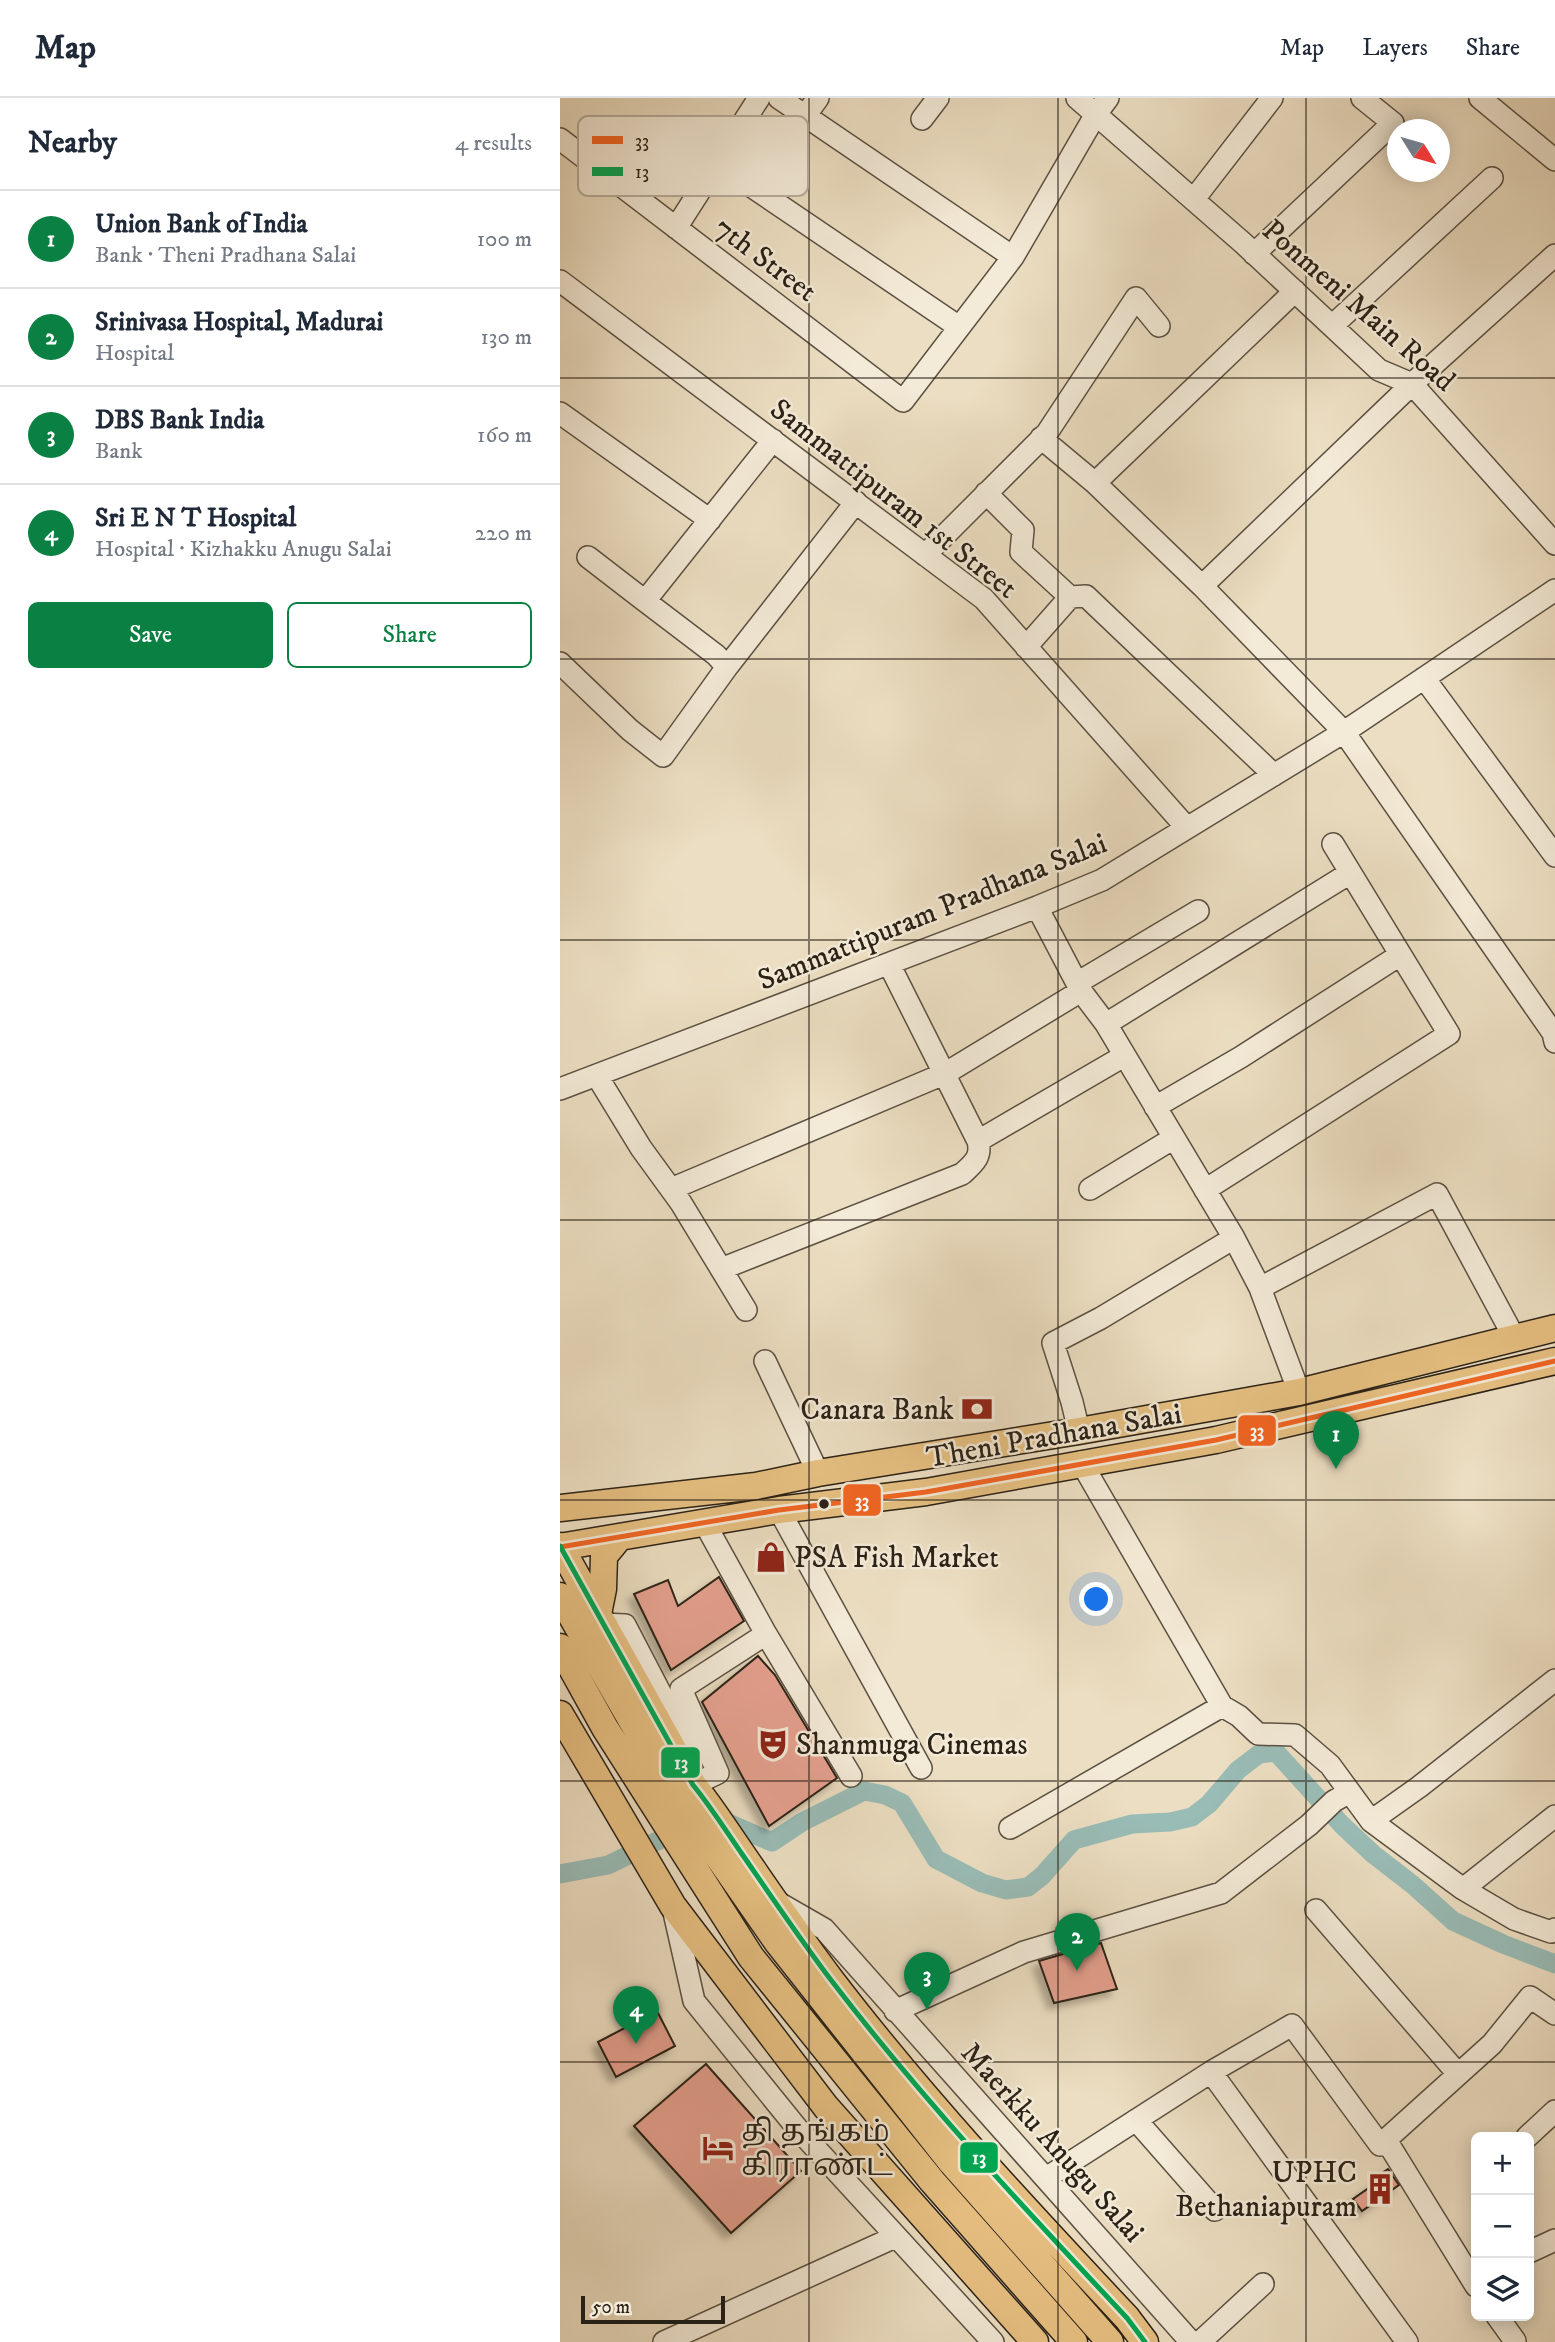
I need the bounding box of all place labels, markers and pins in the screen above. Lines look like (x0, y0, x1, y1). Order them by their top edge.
place label: Canara Bank (800, 1392, 954, 1429)
bank icon: Canara Bank (960, 1392, 994, 1426)
pin: 1 (1313, 1411, 1359, 1469)
unlabelled marker (817, 1497, 831, 1511)
shop icon: PSA Fish Market (754, 1540, 788, 1574)
place label: PSA Fish Market (794, 1540, 999, 1577)
theatre icon: Shanmuga Cinemas (756, 1727, 790, 1761)
place label: Shanmuga Cinemas (796, 1727, 1027, 1764)
pin: 2 (1054, 1913, 1100, 1971)
pin: 3 (904, 1952, 950, 2010)
pin: 4 (613, 1986, 659, 2044)
place label: தி தங்கம் கிராண்ட் (741, 2114, 893, 2185)
hotel icon: தி தங்கம் கிராண்ட் (701, 2131, 735, 2165)
place label: UPHC Bethaniapuram (1175, 2155, 1357, 2226)
building icon: UPHC Bethaniapuram (1363, 2172, 1397, 2206)

